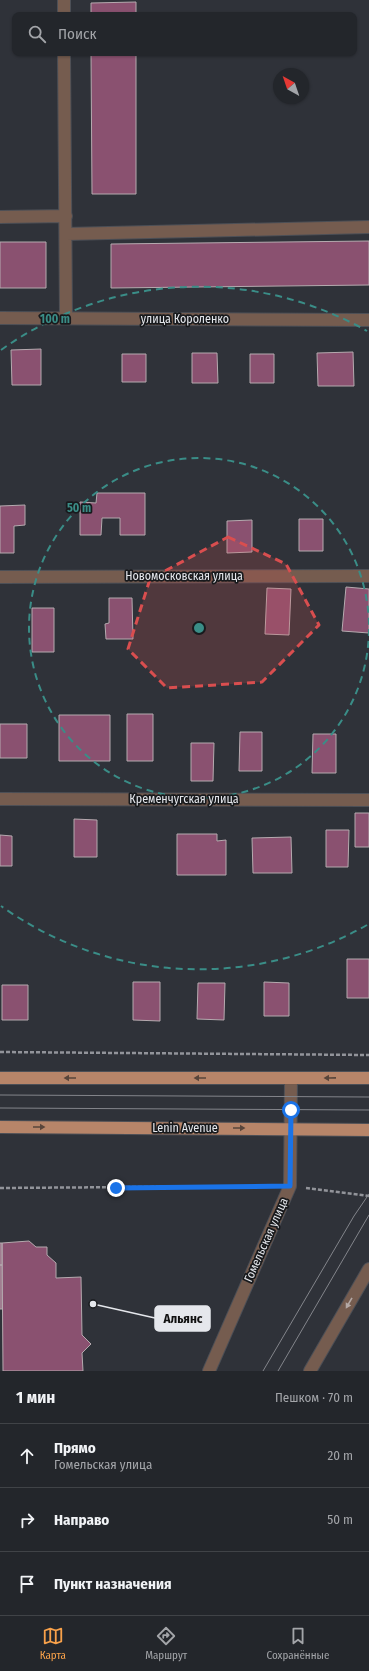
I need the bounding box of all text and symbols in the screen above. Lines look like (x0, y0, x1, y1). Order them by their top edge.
search box (12, 12, 357, 56)
icon: search (26, 23, 48, 45)
text: Поиск (58, 25, 96, 43)
north arrow (273, 68, 309, 104)
text: 100 m (40, 312, 70, 326)
street label: улица Короленко (141, 312, 229, 326)
text: 50 m (67, 501, 91, 515)
street label: Новомосковская улица (125, 569, 243, 583)
centre of rings (192, 621, 206, 635)
street label: Кременчугская улица (129, 792, 239, 806)
one-way arrow (63, 1075, 76, 1081)
one-way arrow (193, 1075, 206, 1081)
one-way arrow (323, 1075, 336, 1081)
route start (282, 1101, 300, 1119)
street label: Lenin Avenue (152, 1121, 218, 1135)
one-way arrow (33, 1124, 46, 1130)
one-way arrow (233, 1125, 246, 1131)
route end (107, 1179, 125, 1197)
street label: Гомельская улица (241, 1196, 291, 1284)
one-way arrow (346, 1297, 353, 1308)
callout: Альянс (155, 1306, 210, 1331)
text: Альянс (163, 1311, 203, 1326)
text: 1 мин (16, 1387, 55, 1408)
text: Пешком · 70 m (275, 1390, 353, 1405)
text: Прямо (54, 1439, 96, 1457)
icon: ahead (16, 1445, 38, 1467)
text: 20 m (327, 1448, 353, 1463)
text: Гомельская улица (54, 1457, 152, 1472)
icon: right (16, 1509, 38, 1531)
text: Направо (54, 1511, 109, 1529)
text: 50 m (327, 1512, 353, 1527)
icon: arrive (16, 1573, 38, 1595)
text: Пункт назначения (54, 1575, 172, 1593)
tab: Карта (40, 1625, 66, 1662)
tab: Маршрут (145, 1625, 187, 1662)
tab: Сохранённые (267, 1625, 329, 1662)

